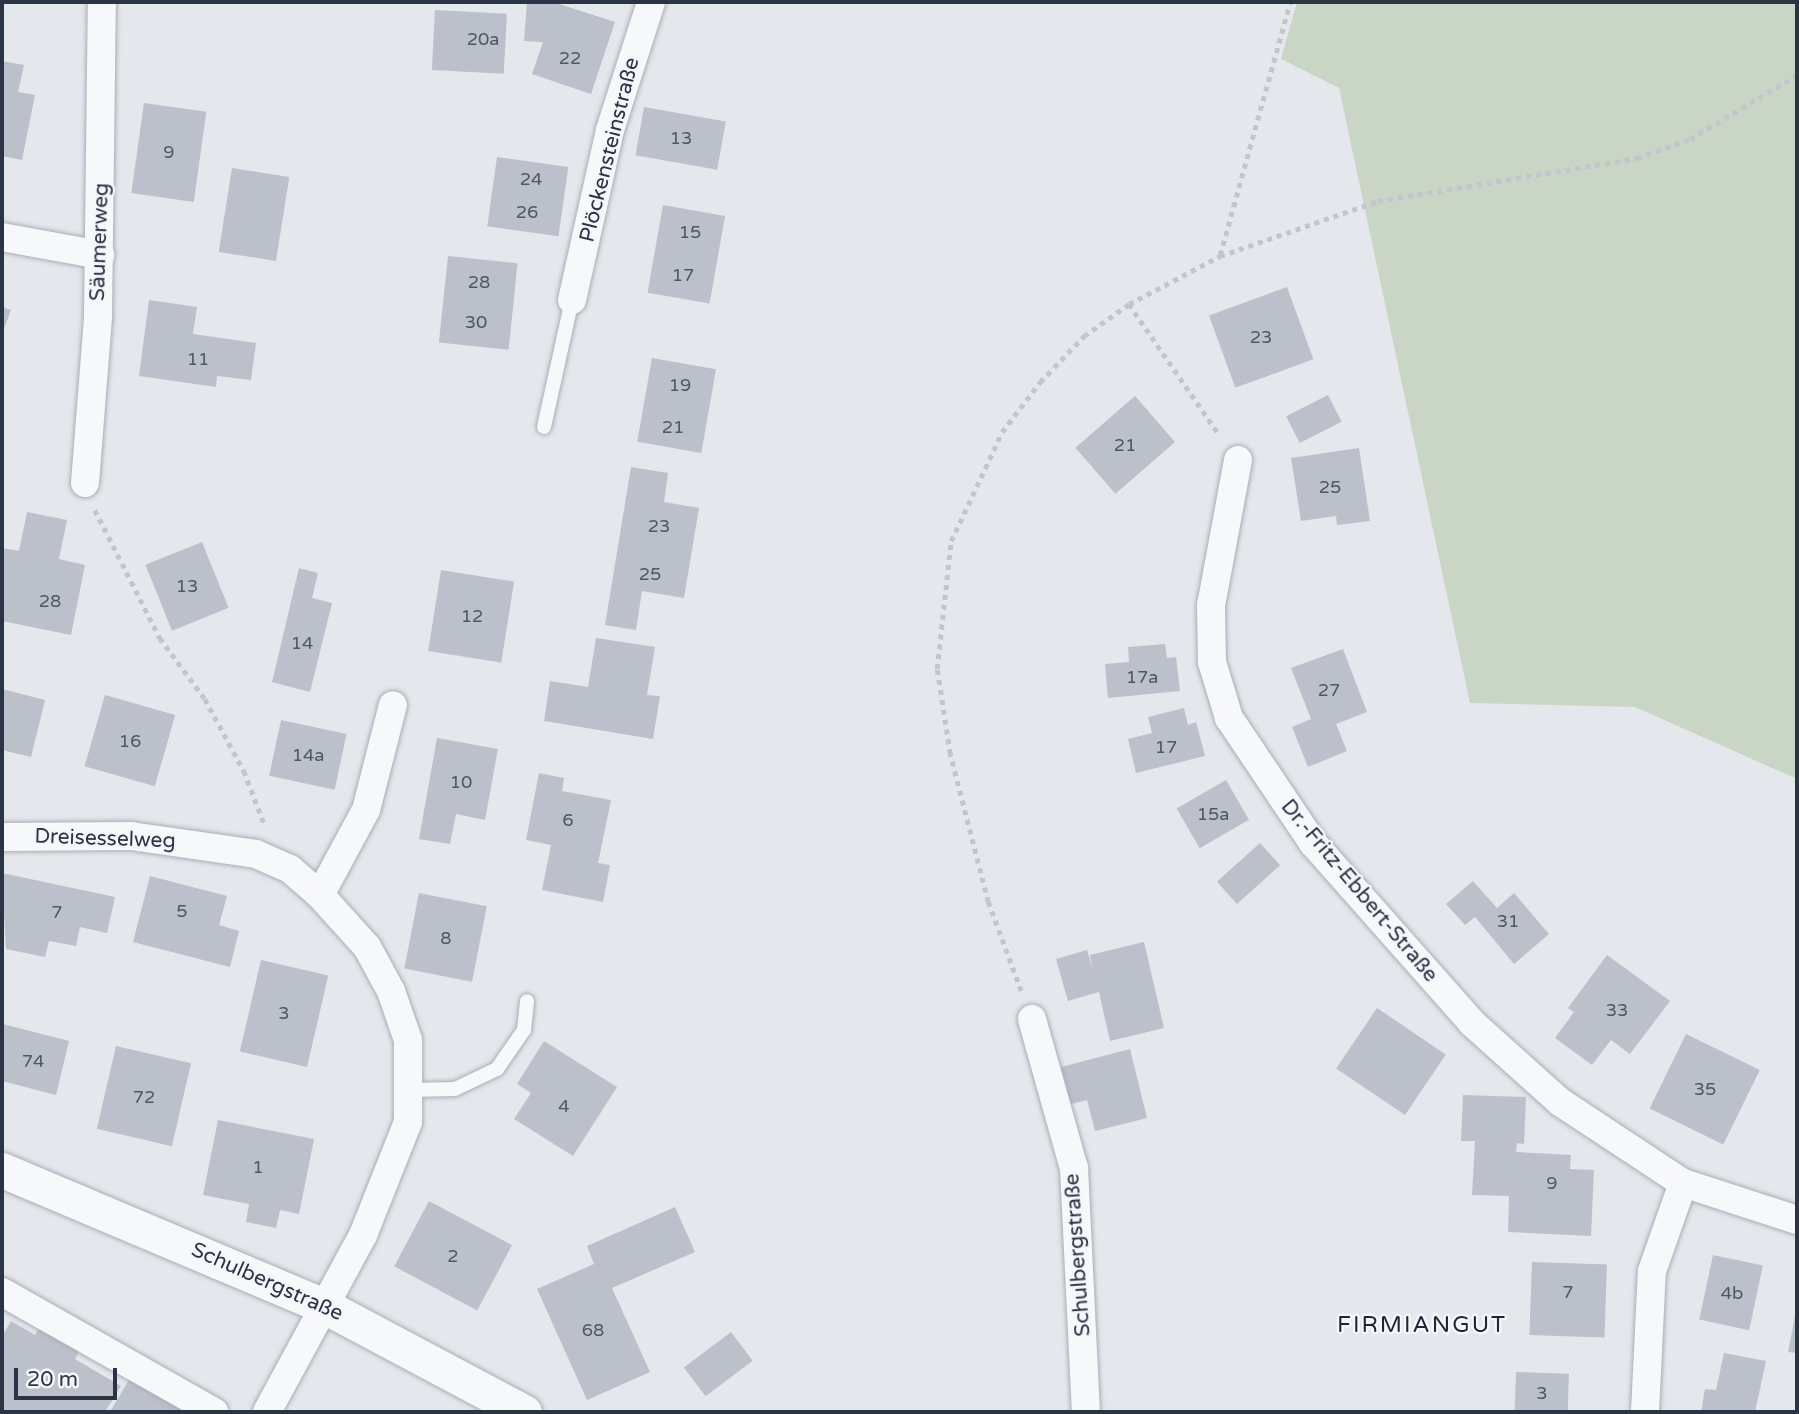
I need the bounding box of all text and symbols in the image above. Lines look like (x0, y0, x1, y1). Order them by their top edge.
house number: 20a (467, 28, 499, 50)
house number: 22 (559, 47, 581, 69)
street label: Plöckensteinstraße (575, 55, 645, 245)
house number: 13 (670, 127, 692, 149)
house number: 9 (163, 141, 175, 163)
house number: 24 (520, 168, 542, 190)
street label: Säumerweg (85, 182, 115, 302)
house number: 26 (516, 201, 538, 223)
house number: 15 (679, 221, 701, 243)
house number: 17 (672, 264, 694, 286)
house number: 28 (468, 271, 490, 293)
house number: 30 (465, 311, 487, 333)
house number: 23 (1250, 326, 1272, 348)
house number: 11 (187, 348, 209, 370)
house number: 19 (669, 374, 691, 396)
house number: 21 (662, 416, 684, 438)
house number: 21 (1114, 434, 1136, 456)
house number: 25 (1319, 476, 1341, 498)
house number: 23 (648, 515, 670, 537)
house number: 25 (639, 563, 661, 585)
house number: 13 (176, 575, 198, 597)
house number: 28 (39, 590, 61, 612)
house number: 12 (461, 605, 483, 627)
house number: 14 (291, 632, 313, 654)
house number: 17a (1126, 666, 1158, 688)
house number: 27 (1318, 679, 1340, 701)
house number: 16 (119, 730, 141, 752)
house number: 17 (1155, 736, 1177, 758)
house number: 14a (292, 744, 324, 766)
house number: 10 (450, 771, 472, 793)
street label: Dr.-Fritz-Ebbert-Straße (1275, 795, 1443, 987)
house number: 15a (1197, 803, 1229, 825)
house number: 6 (562, 809, 574, 831)
street label: Dreisesselweg (34, 824, 176, 854)
house number: 5 (176, 900, 188, 922)
house number: 7 (51, 901, 63, 923)
house number: 31 (1497, 910, 1519, 932)
house number: 8 (440, 927, 452, 949)
house number: 33 (1606, 999, 1628, 1021)
house number: 3 (278, 1002, 290, 1024)
house number: 74 (22, 1050, 44, 1072)
house number: 35 (1694, 1078, 1716, 1100)
house number: 72 (133, 1086, 155, 1108)
house number: 4 (558, 1095, 570, 1117)
house number: 1 (252, 1156, 264, 1178)
house number: 9 (1546, 1172, 1558, 1194)
street label: Schulbergstraße (1060, 1173, 1096, 1337)
street label: Schulbergstraße (187, 1237, 347, 1327)
house number: 2 (447, 1245, 459, 1267)
house number: 7 (1562, 1281, 1574, 1303)
house number: 4b (1721, 1282, 1743, 1304)
district label: FIRMIANGUT (1338, 1311, 1506, 1339)
house number: 68 (582, 1319, 604, 1341)
scale bar (18, 1354, 121, 1398)
text: 20 m (27, 1367, 78, 1392)
house number: 3 (1536, 1382, 1548, 1404)

